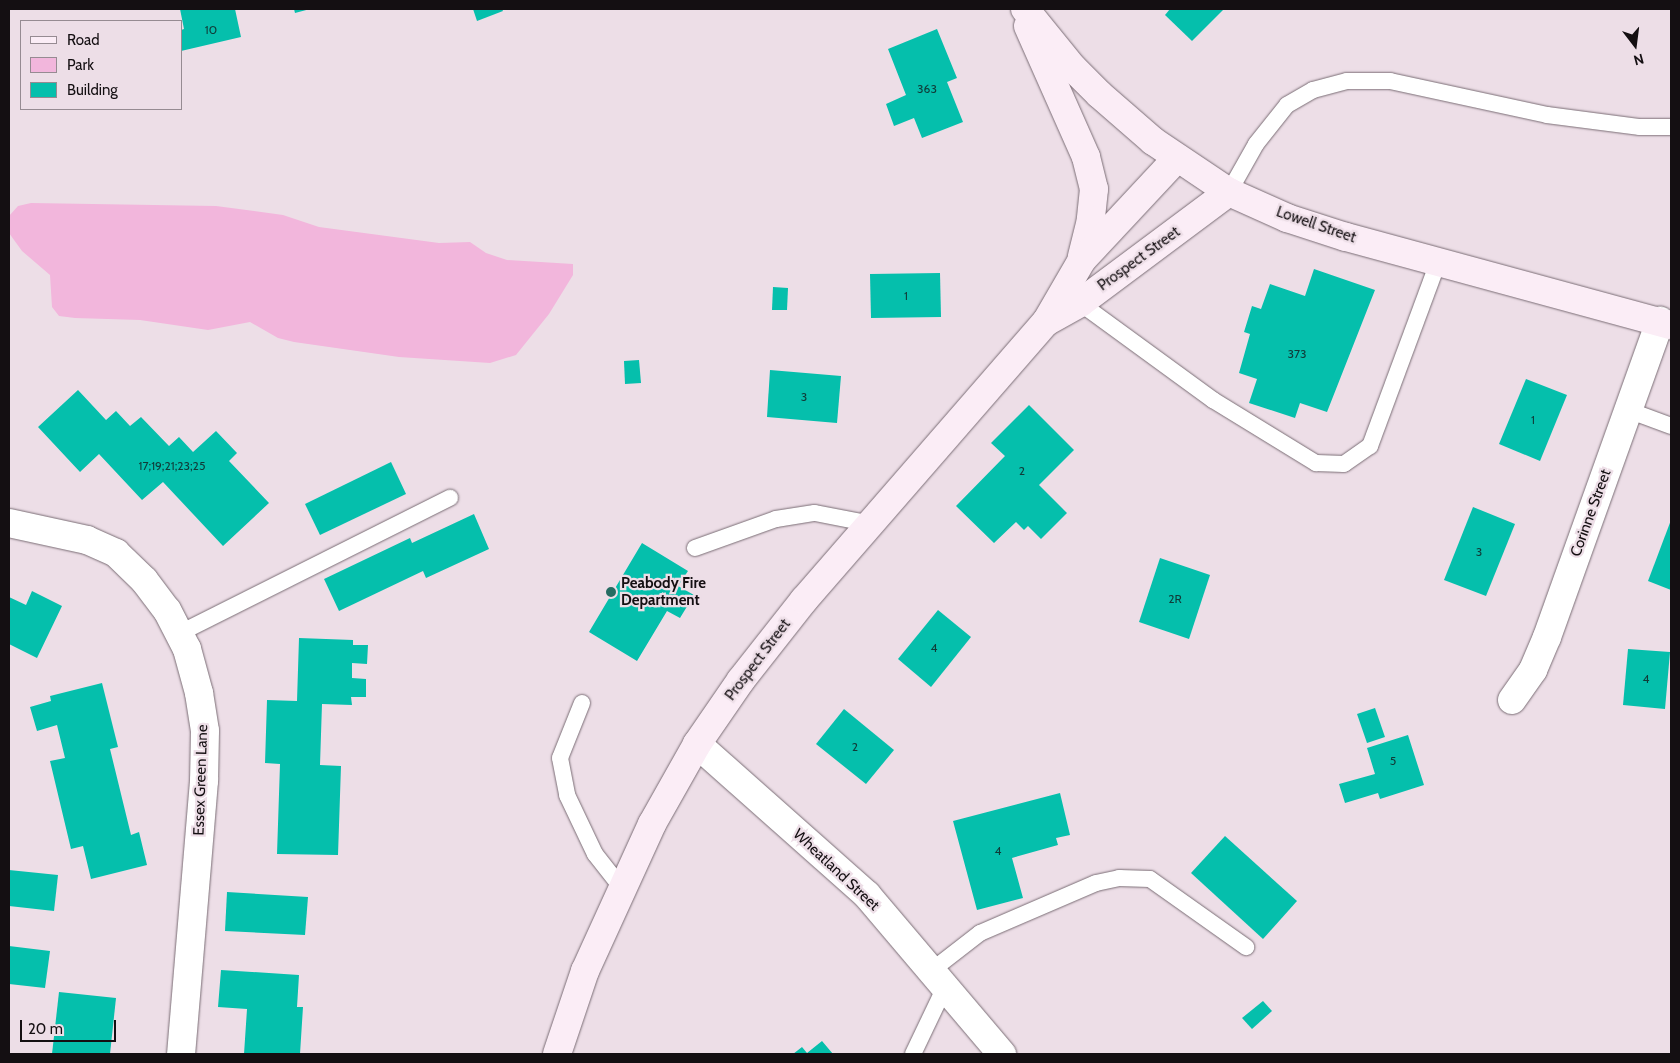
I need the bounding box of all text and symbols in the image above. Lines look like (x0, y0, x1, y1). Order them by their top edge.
legend (20, 20, 182, 110)
north arrow (1610, 20, 1660, 70)
house number: 10 (205, 23, 217, 37)
text: Road (67, 31, 100, 49)
text: N (1632, 50, 1646, 69)
text: Park (67, 56, 94, 74)
text: Building (67, 81, 118, 99)
house number: 363 (917, 82, 937, 96)
street label: Lowell Street (1274, 203, 1358, 247)
street label: Prospect Street (1094, 223, 1184, 295)
house number: 1 (904, 289, 908, 303)
house number: 373 (1287, 347, 1307, 361)
house number: 3 (801, 390, 807, 404)
house number: 1 (1531, 413, 1535, 427)
house number: 17;19;21;23;25 (139, 459, 205, 473)
house number: 2 (1019, 464, 1025, 478)
street label: Corinne Street (1567, 467, 1615, 559)
house number: 3 (1476, 545, 1482, 559)
place label: Peabody Fire Department (621, 574, 706, 609)
marker: Peabody Fire Department (605, 586, 617, 598)
house number: 2R (1168, 592, 1182, 606)
street label: Prospect Street (722, 616, 794, 704)
house number: 4 (931, 641, 937, 655)
house number: 4 (1643, 672, 1649, 686)
street label: Essex Green Lane (190, 724, 212, 836)
house number: 2 (852, 740, 858, 754)
house number: 5 (1390, 754, 1396, 768)
street label: Wheatland Street (789, 825, 883, 915)
house number: 4 (995, 844, 1001, 858)
scale bar (22, 1010, 119, 1042)
text: 20 m (28, 1020, 63, 1038)

